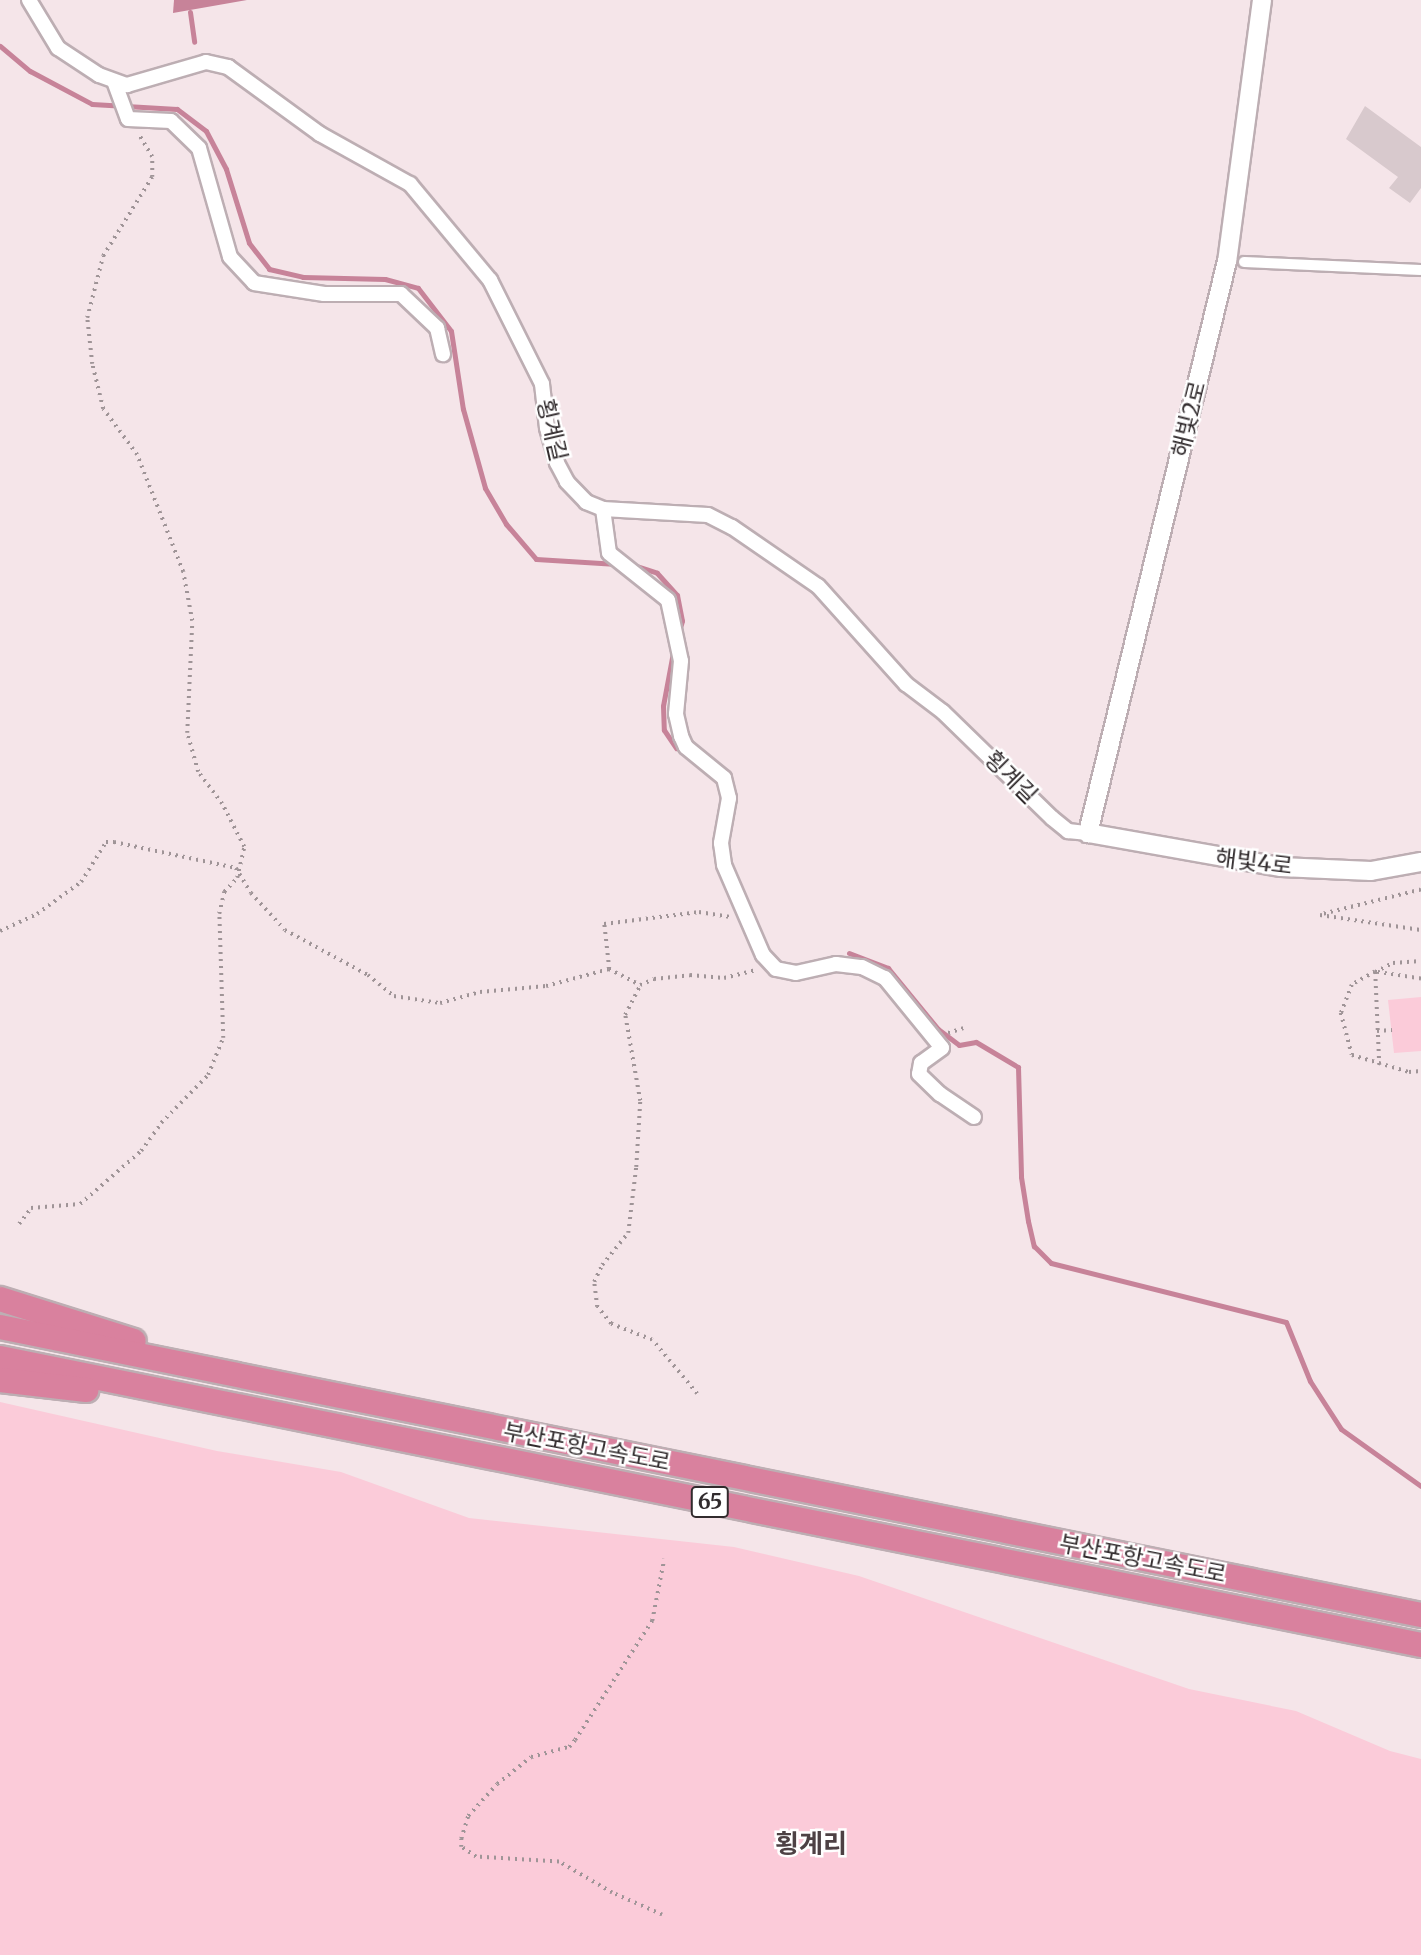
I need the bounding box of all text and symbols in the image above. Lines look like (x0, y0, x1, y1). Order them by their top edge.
street label: 해빛2로 (1166, 378, 1212, 460)
street label: 횡계길 (531, 396, 573, 464)
street label: 횡계길 (979, 745, 1043, 809)
street label: 해빛4로 (1214, 844, 1294, 880)
street label: 부산포항고속도로 (501, 1417, 673, 1477)
road number: 65 (691, 1484, 729, 1520)
street label: 부산포항고속도로 (1057, 1529, 1229, 1589)
district label: 횡계리 (775, 1828, 847, 1860)

